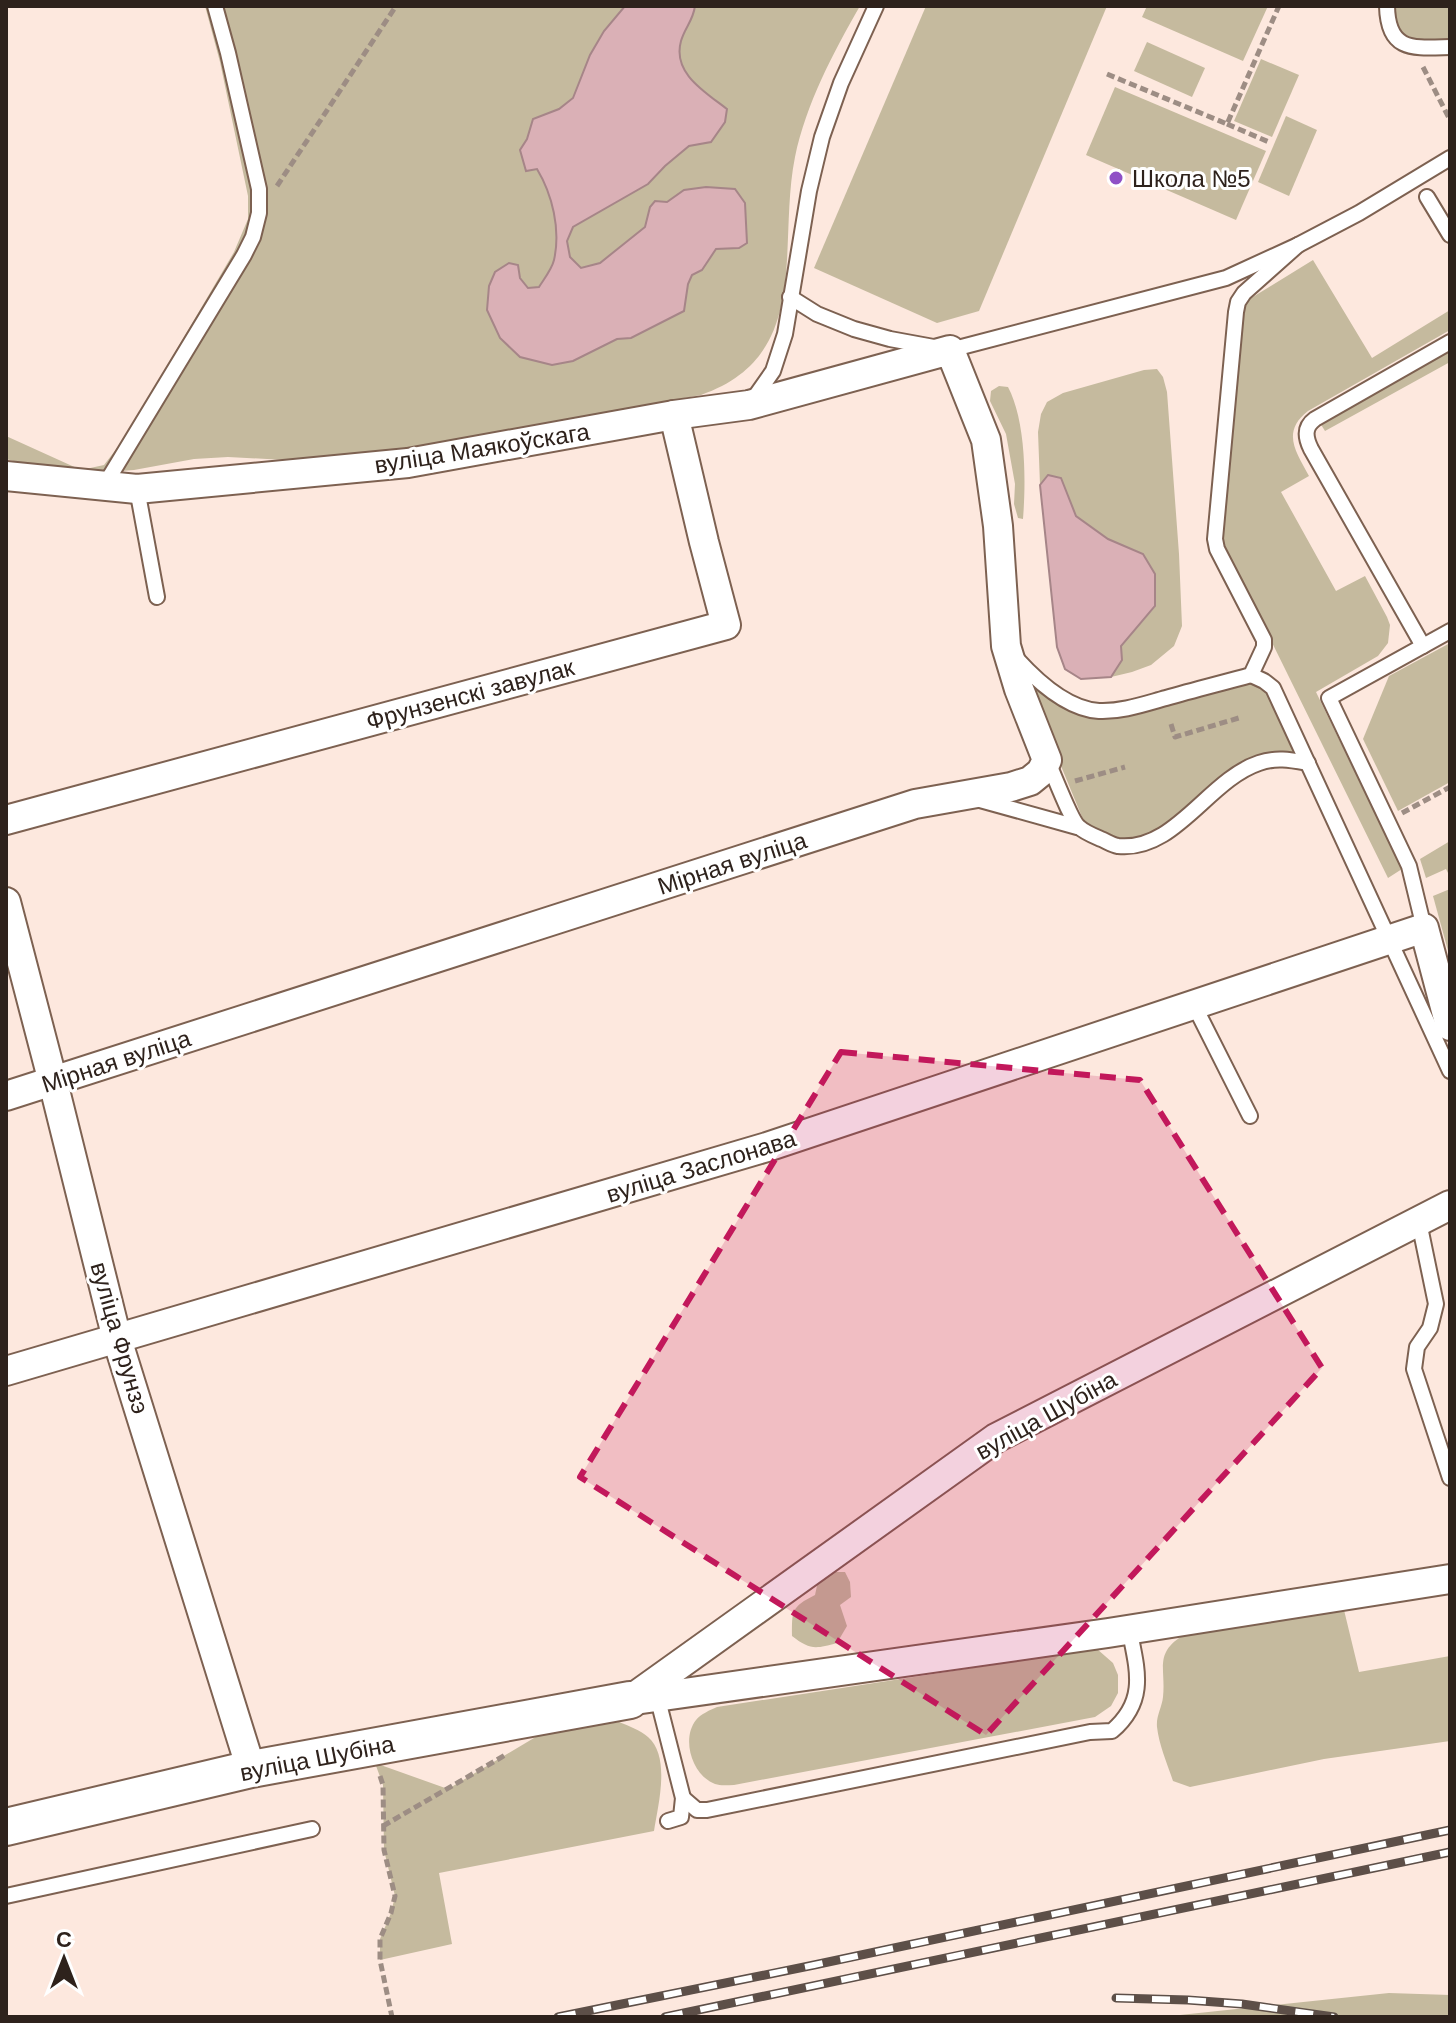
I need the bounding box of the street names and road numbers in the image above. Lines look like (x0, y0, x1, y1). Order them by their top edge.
street label: вуліца Маякоўскага (372, 418, 592, 478)
street label: Фрунзенскі завулак (363, 653, 577, 735)
street label: Мірная вуліца (654, 826, 811, 900)
street label: Мірная вуліца (38, 1024, 195, 1098)
street label: вуліца Заслонава (603, 1124, 800, 1208)
street label: вуліца Фрунзэ (85, 1259, 155, 1417)
street label: вуліца Шубіна (971, 1365, 1122, 1465)
street label: вуліца Шубіна (237, 1730, 397, 1786)

